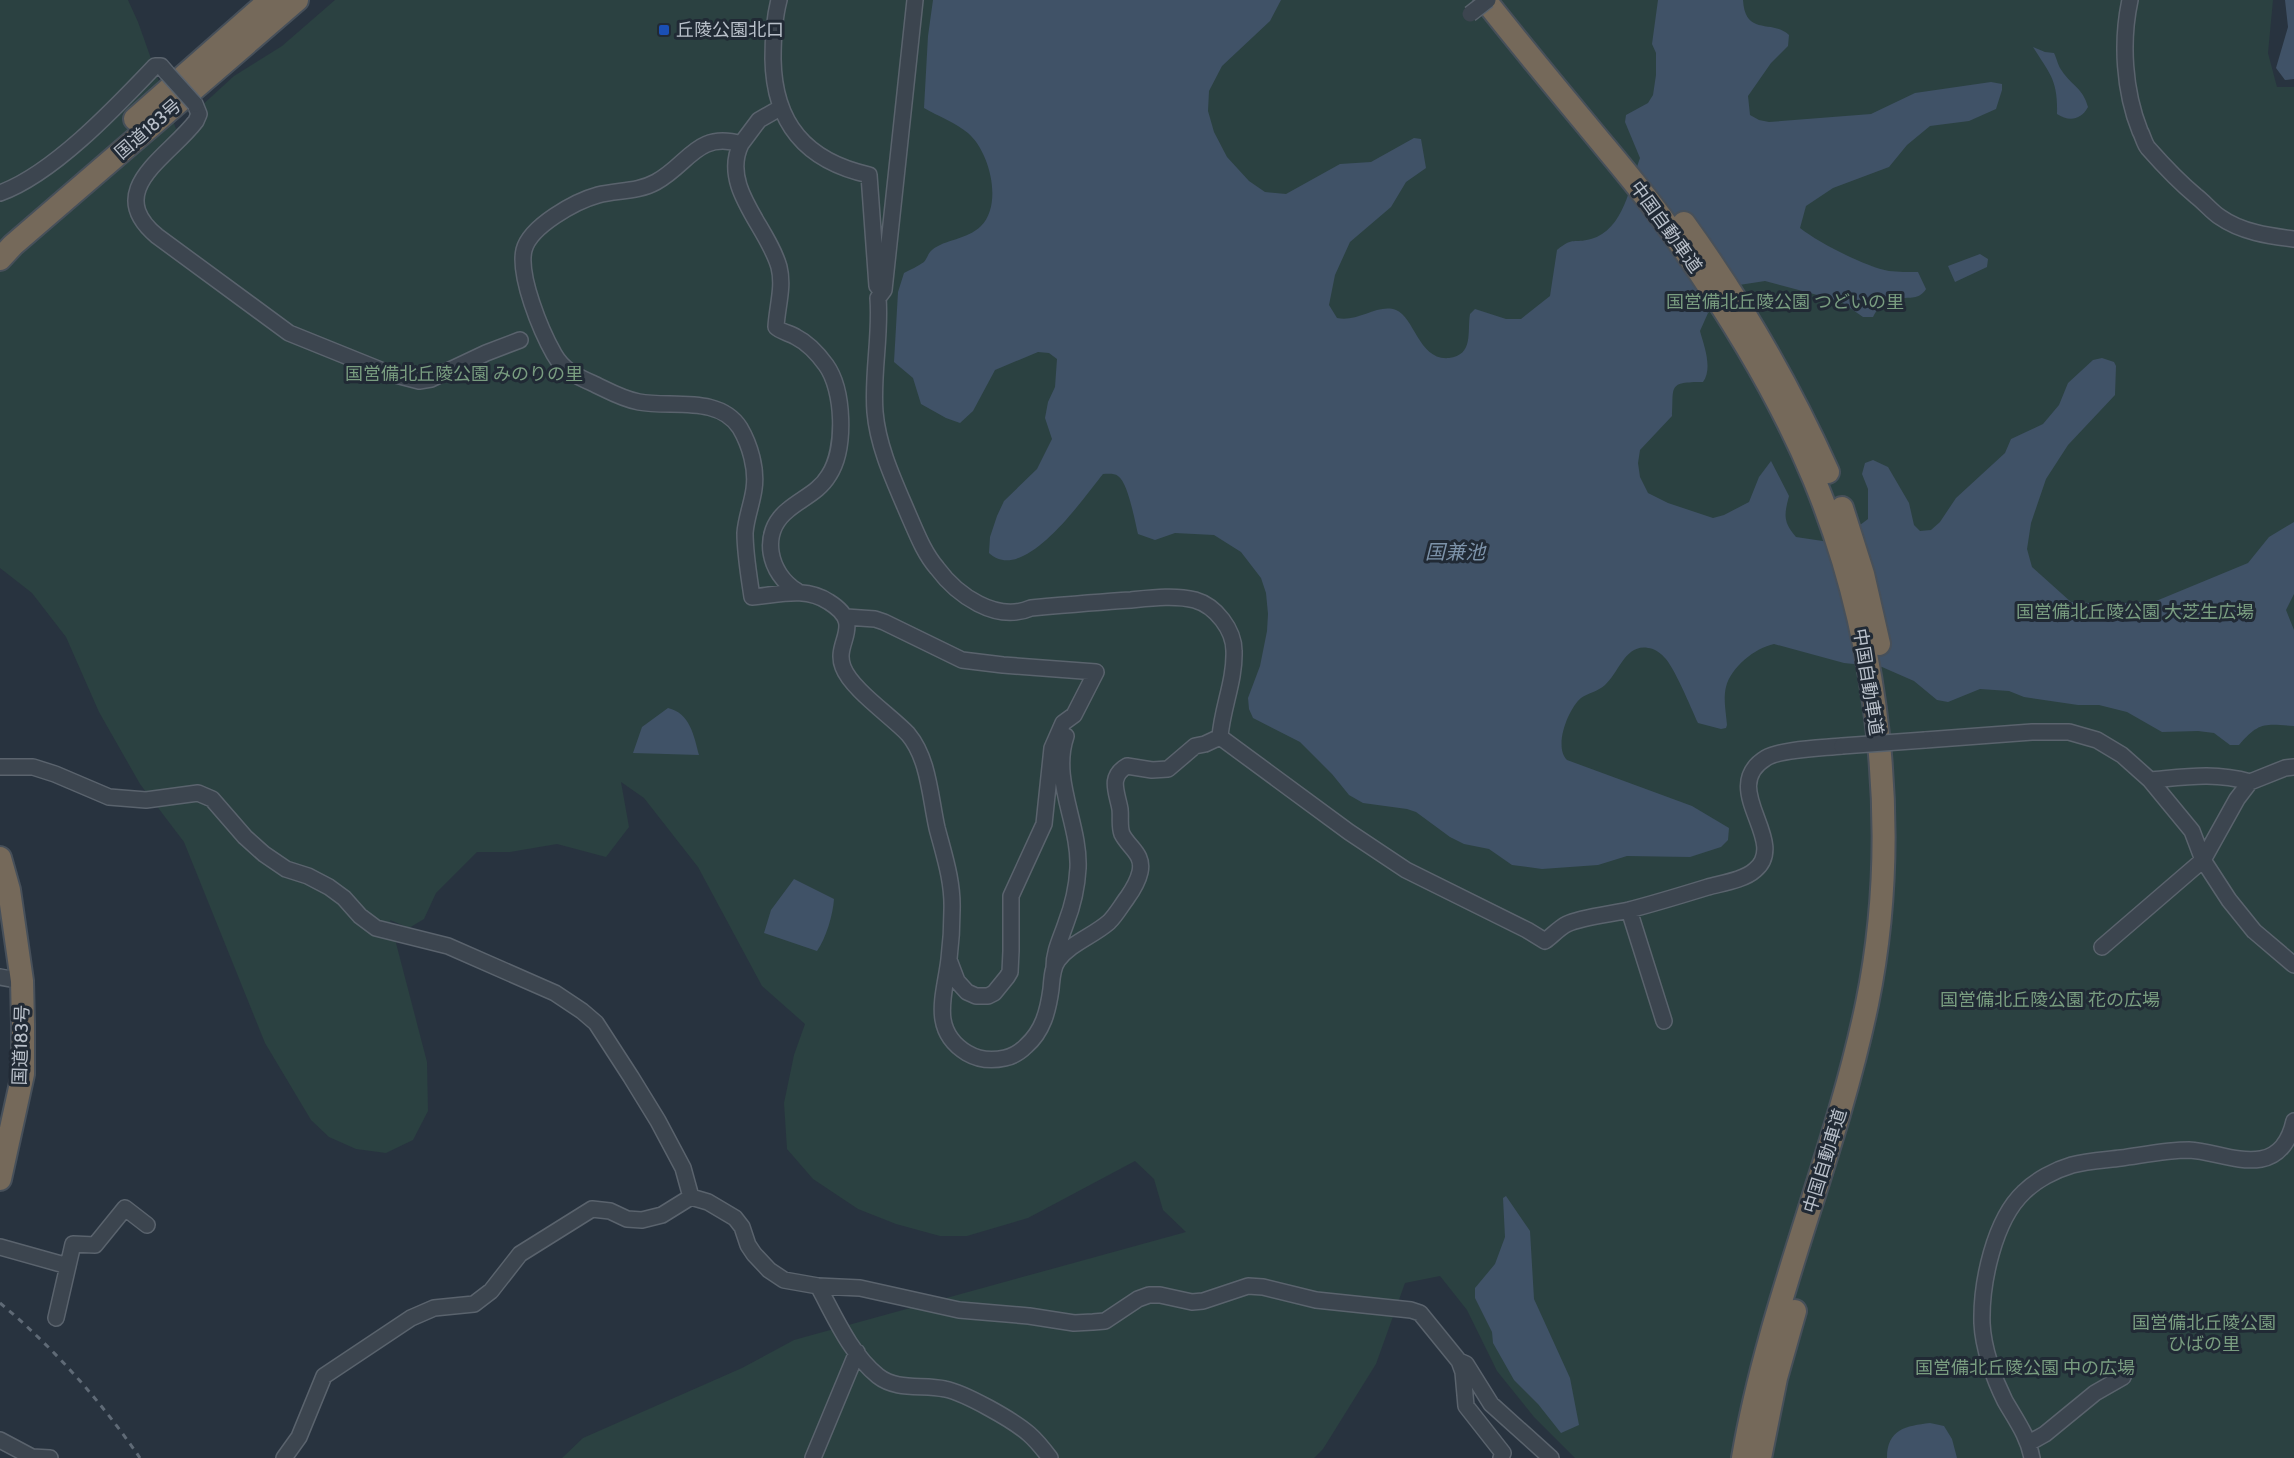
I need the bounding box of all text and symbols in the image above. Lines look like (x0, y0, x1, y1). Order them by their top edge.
place label: 丘陵公園北口 (676, 19, 784, 41)
marker: 丘陵公園北口 (657, 23, 671, 37)
street label: 国道183号 (110, 94, 186, 164)
street label: 中国自動車道 (1625, 177, 1707, 277)
park label: 国営備北丘陵公園 つどいの里 (1666, 291, 1904, 313)
park label: 国営備北丘陵公園 みのりの里 (345, 363, 583, 385)
water label: 国兼池 (1425, 540, 1487, 564)
park label: 国営備北丘陵公園 大芝生広場 (2016, 601, 2254, 623)
street label: 中国自動車道 (1849, 627, 1887, 737)
park label: 国営備北丘陵公園 花の広場 (1940, 989, 2160, 1011)
street label: 国道183号 (9, 1004, 33, 1086)
street label: 中国自動車道 (1799, 1106, 1851, 1216)
park label: 国営備北丘陵公園 ひばの里 (2132, 1312, 2276, 1355)
park label: 国営備北丘陵公園 中の広場 (1915, 1357, 2135, 1379)

